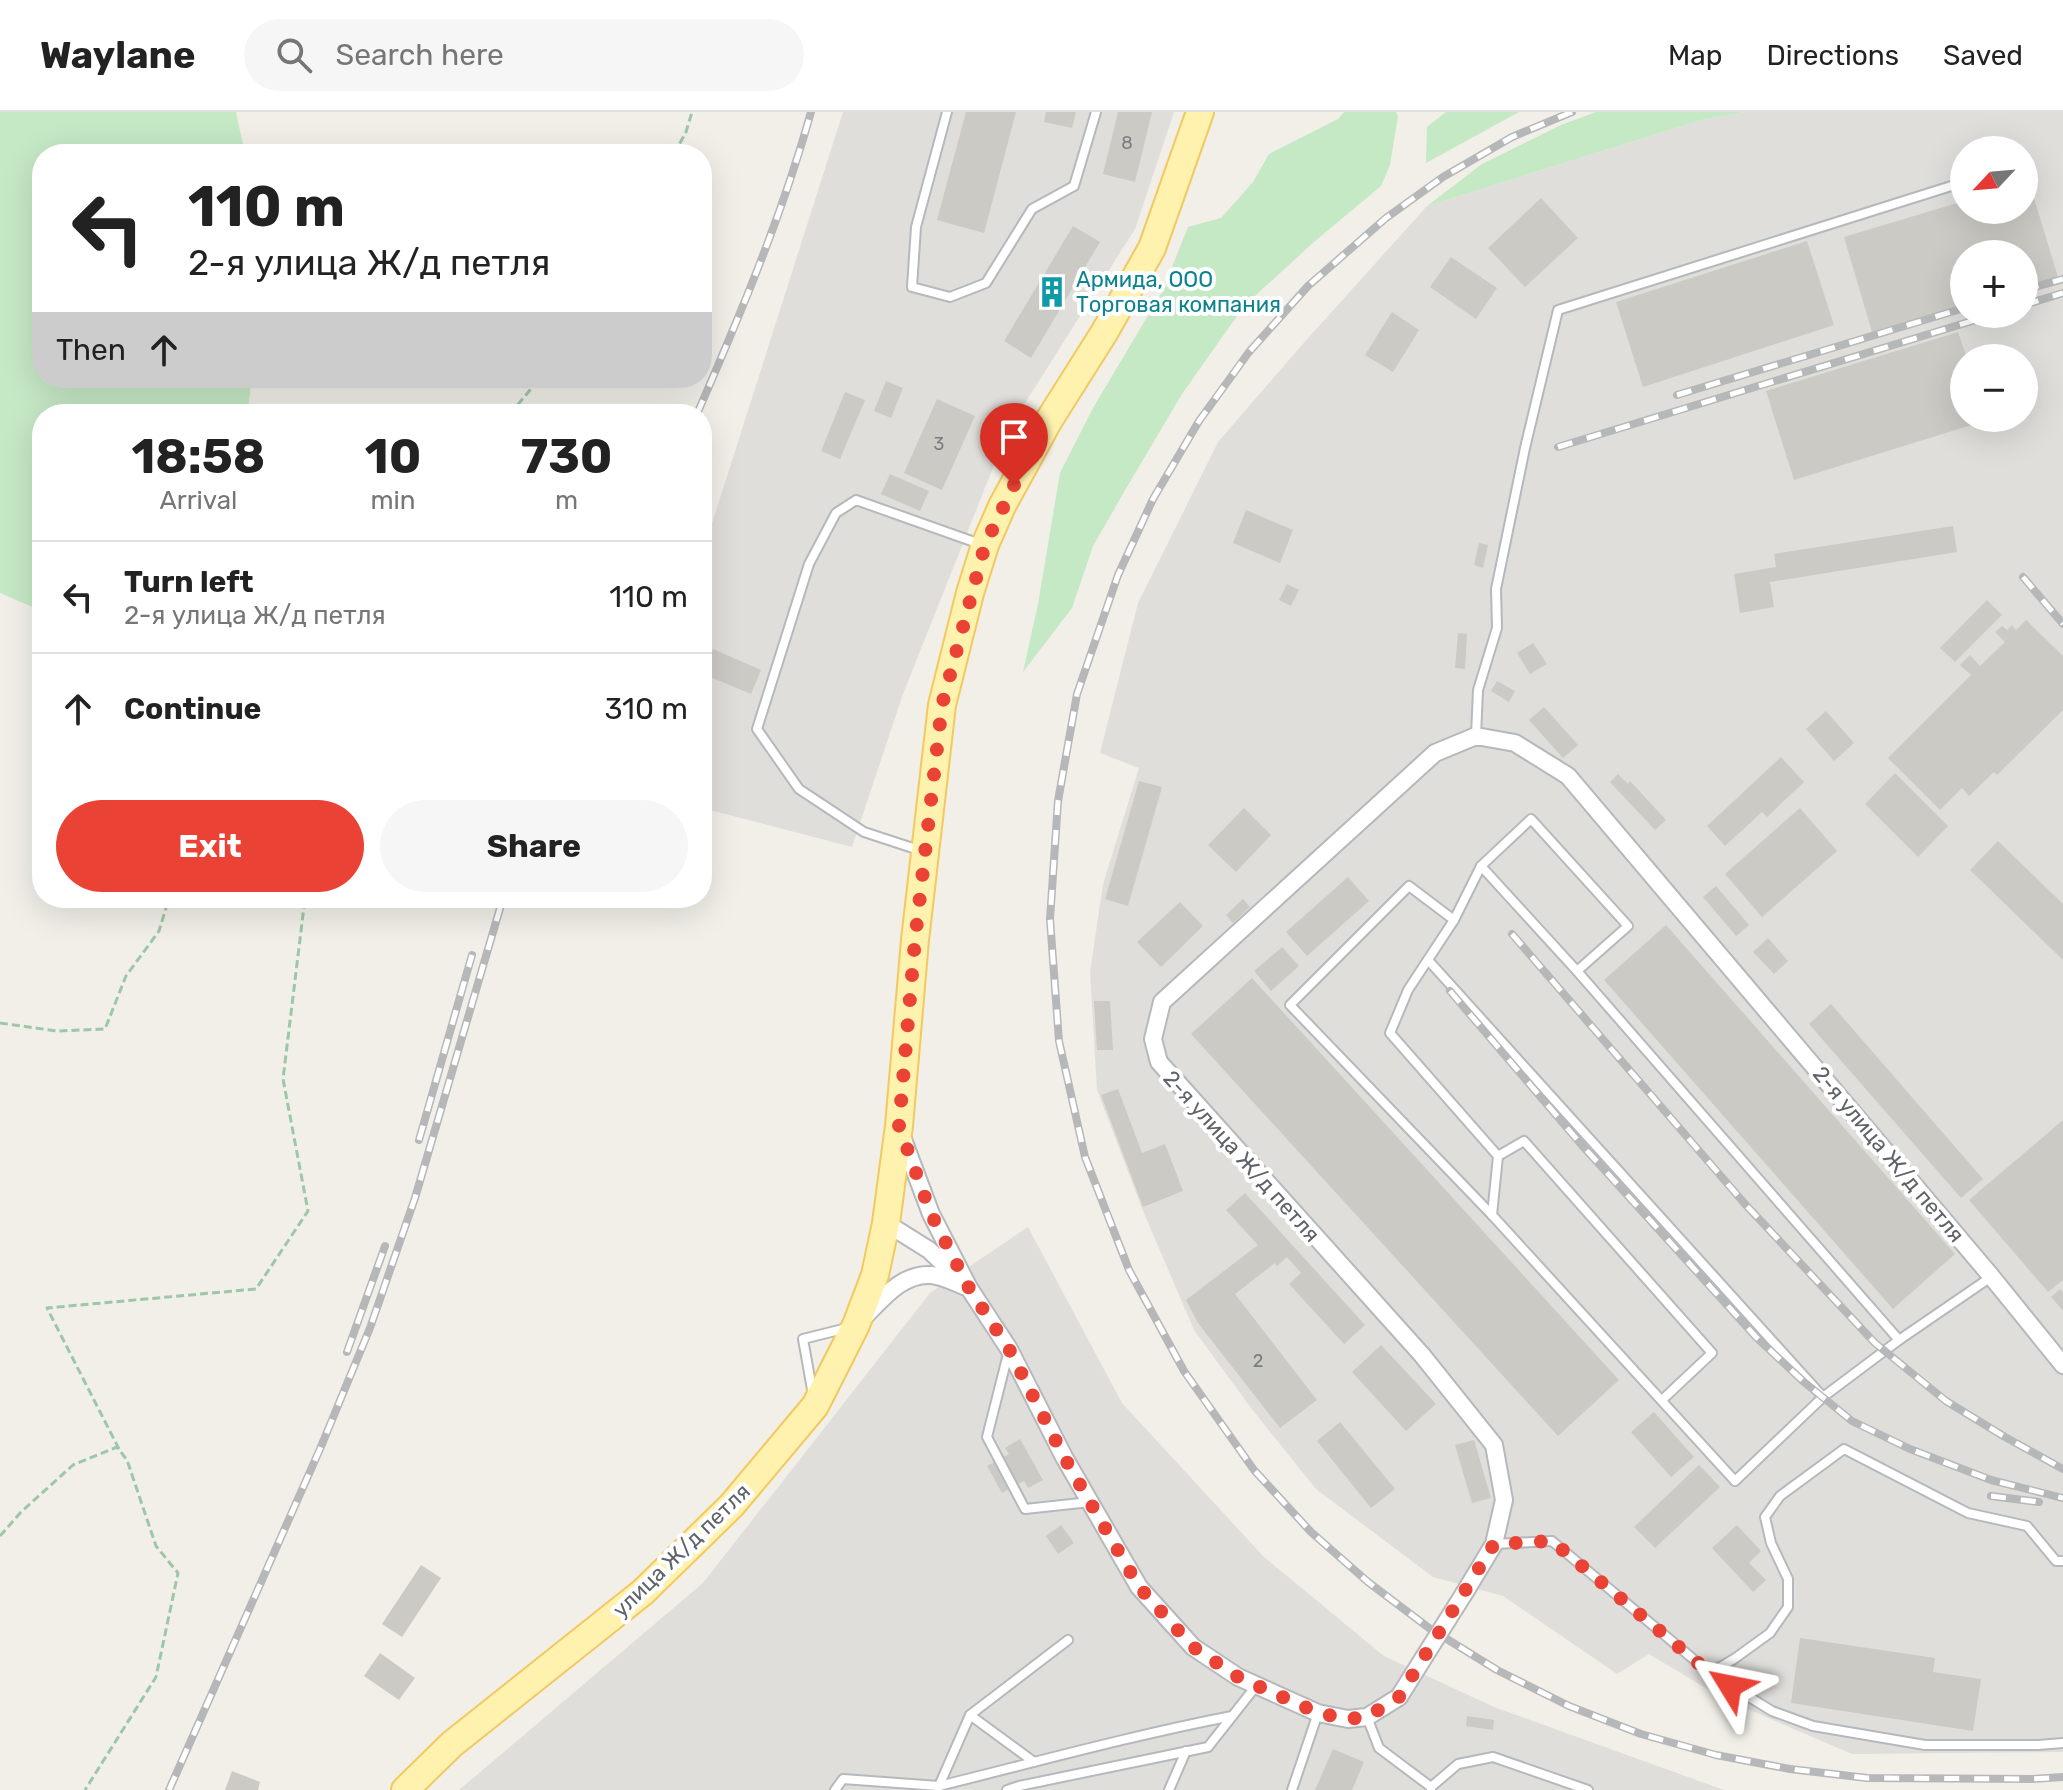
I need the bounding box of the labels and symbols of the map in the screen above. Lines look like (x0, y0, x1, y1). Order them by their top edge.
house number: 8 (1121, 132, 1133, 154)
north arrow (1950, 136, 2038, 224)
place label: Армида, ООО Торговая компания (1076, 266, 1281, 318)
building icon: Армида, ООО Торговая компания (1035, 275, 1069, 309)
pin (980, 403, 1048, 485)
house number: 3 (934, 433, 944, 455)
street label: 2-я улица Ж/д петля (1807, 1061, 1970, 1248)
street label: 2-я улица Ж/д петля (1158, 1065, 1326, 1248)
house number: 2 (1253, 1350, 1263, 1372)
street label: улица Ж/д петля (607, 1478, 756, 1623)
position arrow (1688, 1644, 1772, 1728)

